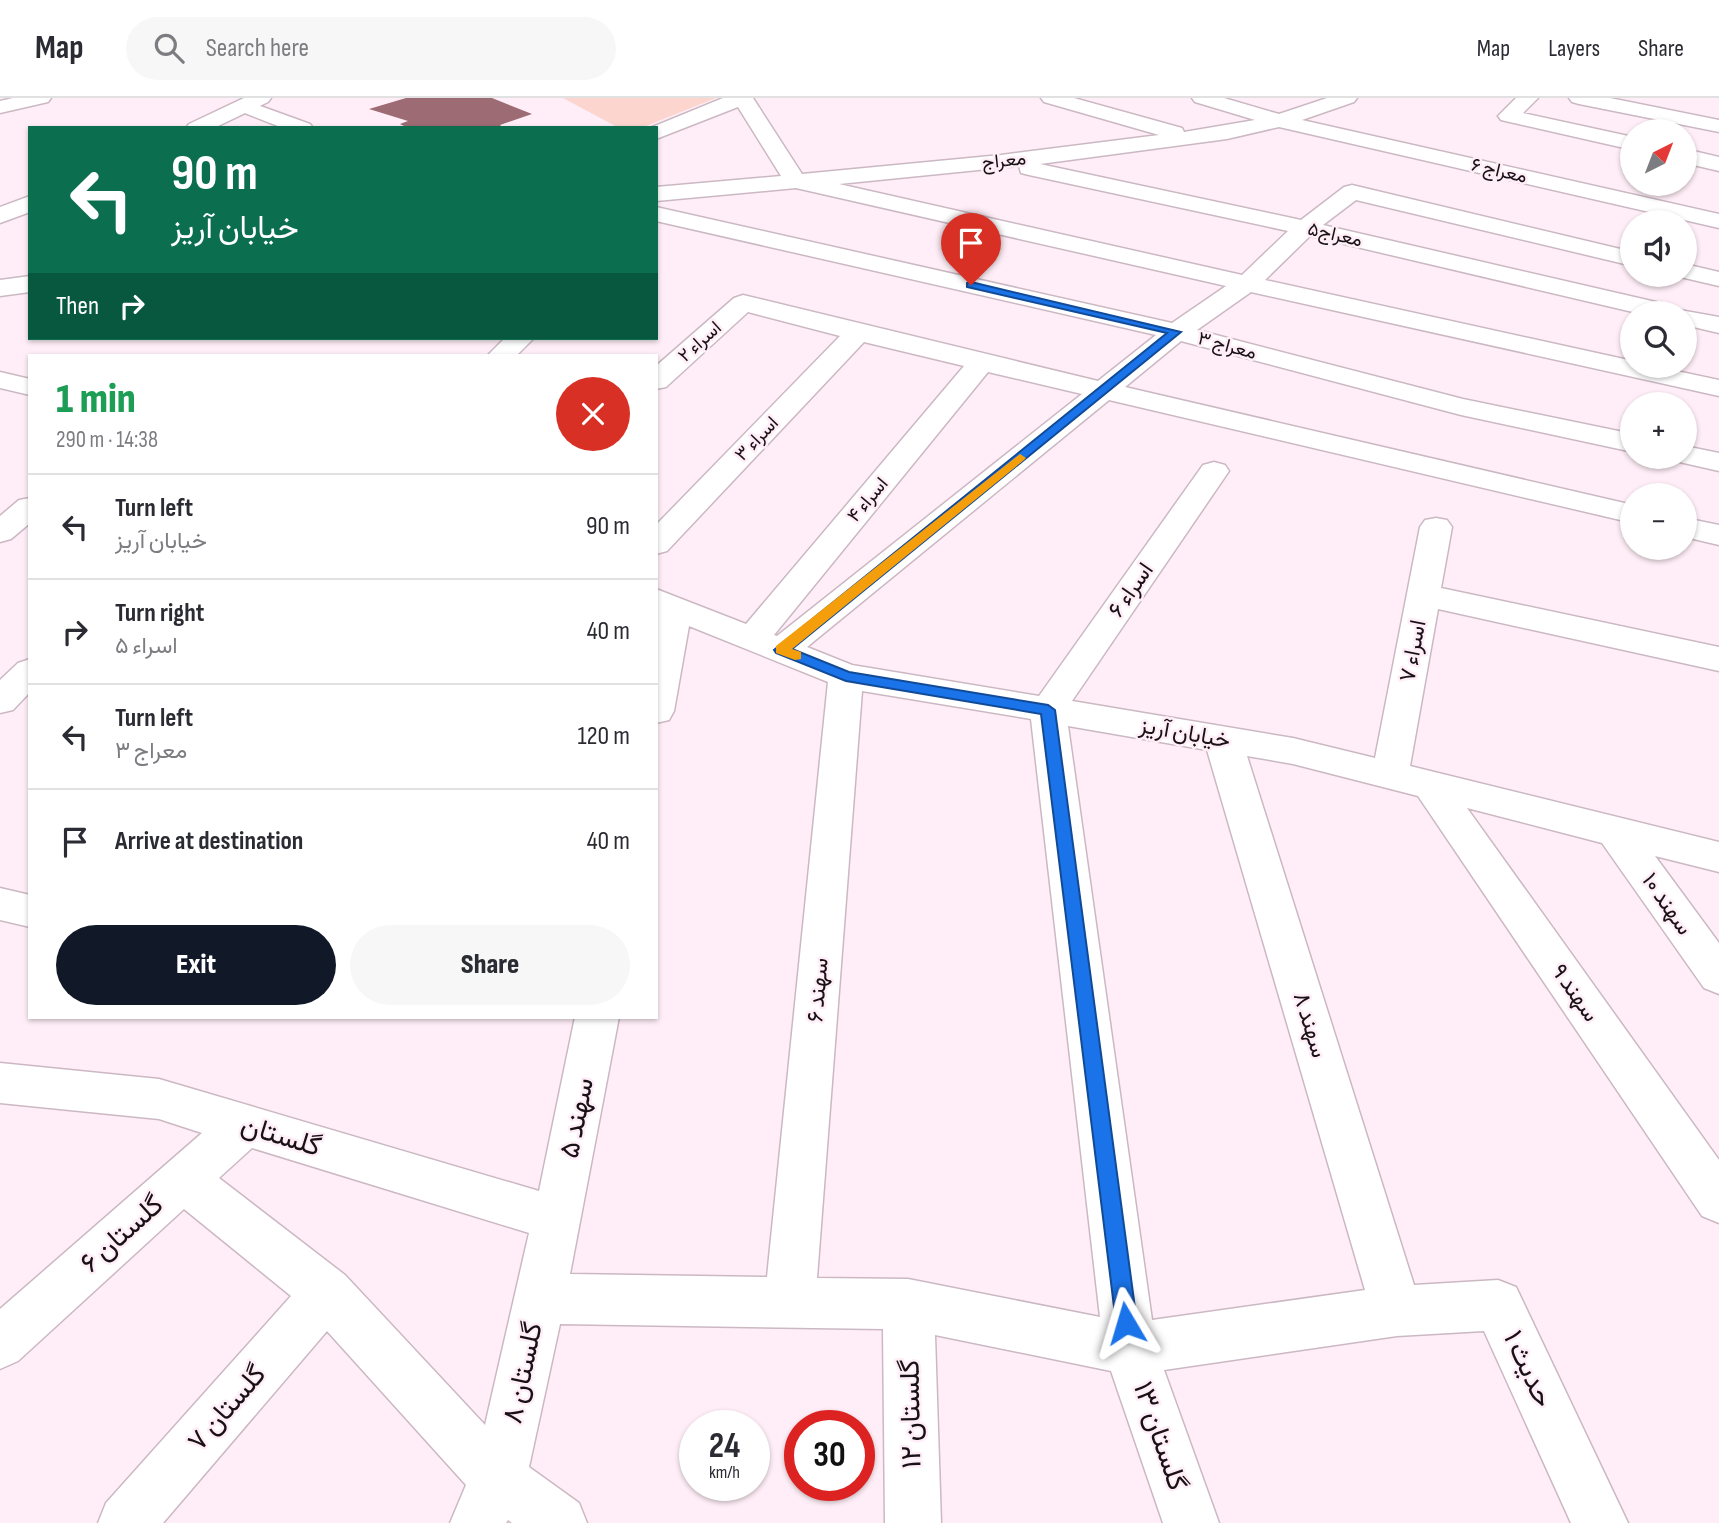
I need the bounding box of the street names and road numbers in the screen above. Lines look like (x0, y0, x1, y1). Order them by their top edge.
street label: معراج (981, 147, 1027, 175)
street label: معراج ۶ (1469, 153, 1529, 189)
street label: معراج۵ (1305, 218, 1365, 252)
street label: اسراء ۲ (674, 317, 726, 367)
street label: معراج ۳ (1195, 327, 1259, 365)
street label: اسراء ۳ (730, 412, 784, 466)
street label: اسراء ۴ (843, 473, 893, 527)
street label: اسراء ۶ (1102, 557, 1160, 623)
street label: اسراء ۷ (1393, 618, 1433, 684)
street label: خیابان آریز (1136, 711, 1233, 755)
street label: سهند ۱۰ (1636, 867, 1698, 941)
street label: سهند ۶ (801, 957, 835, 1023)
street label: سهند ۹ (1545, 959, 1605, 1027)
street label: سهند ۸ (1287, 989, 1333, 1061)
street label: سهند ۵ (553, 1075, 601, 1161)
street label: گلستان (237, 1108, 325, 1164)
street label: گلستان ۶ (74, 1188, 170, 1280)
street label: گلستان ۸ (496, 1319, 550, 1427)
street label: حدیث ۱ (1496, 1325, 1560, 1413)
street label: گلستان ۷ (181, 1358, 273, 1458)
street label: گلستان ۱۲ (894, 1359, 928, 1469)
street label: گلستان ۱۳ (1126, 1377, 1194, 1495)

